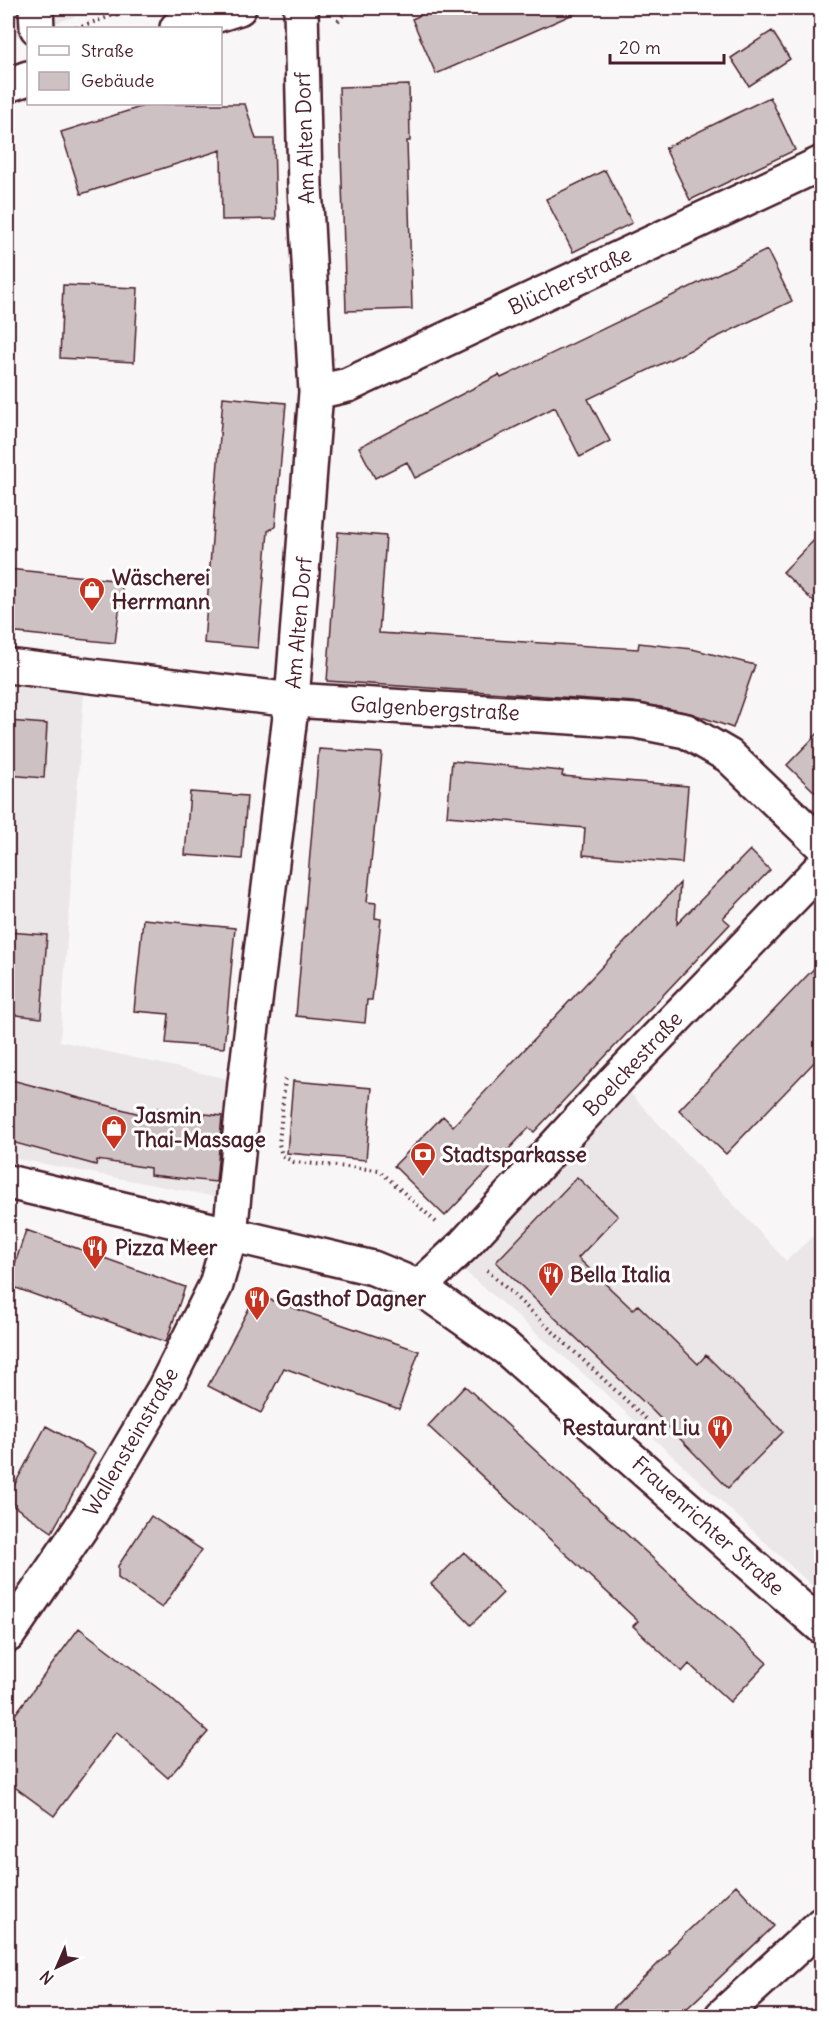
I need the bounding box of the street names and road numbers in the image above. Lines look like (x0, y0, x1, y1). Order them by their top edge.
street label: Am Alten Dorf (289, 70, 320, 205)
street label: Blücherstraße (504, 240, 636, 321)
street label: Am Alten Dorf (279, 555, 318, 690)
street label: Galgenbergstraße (350, 691, 520, 726)
street label: Boelckestraße (577, 1006, 688, 1122)
street label: Wallensteinstraße (77, 1362, 184, 1521)
street label: Frauenrichter Straße (626, 1450, 790, 1601)

